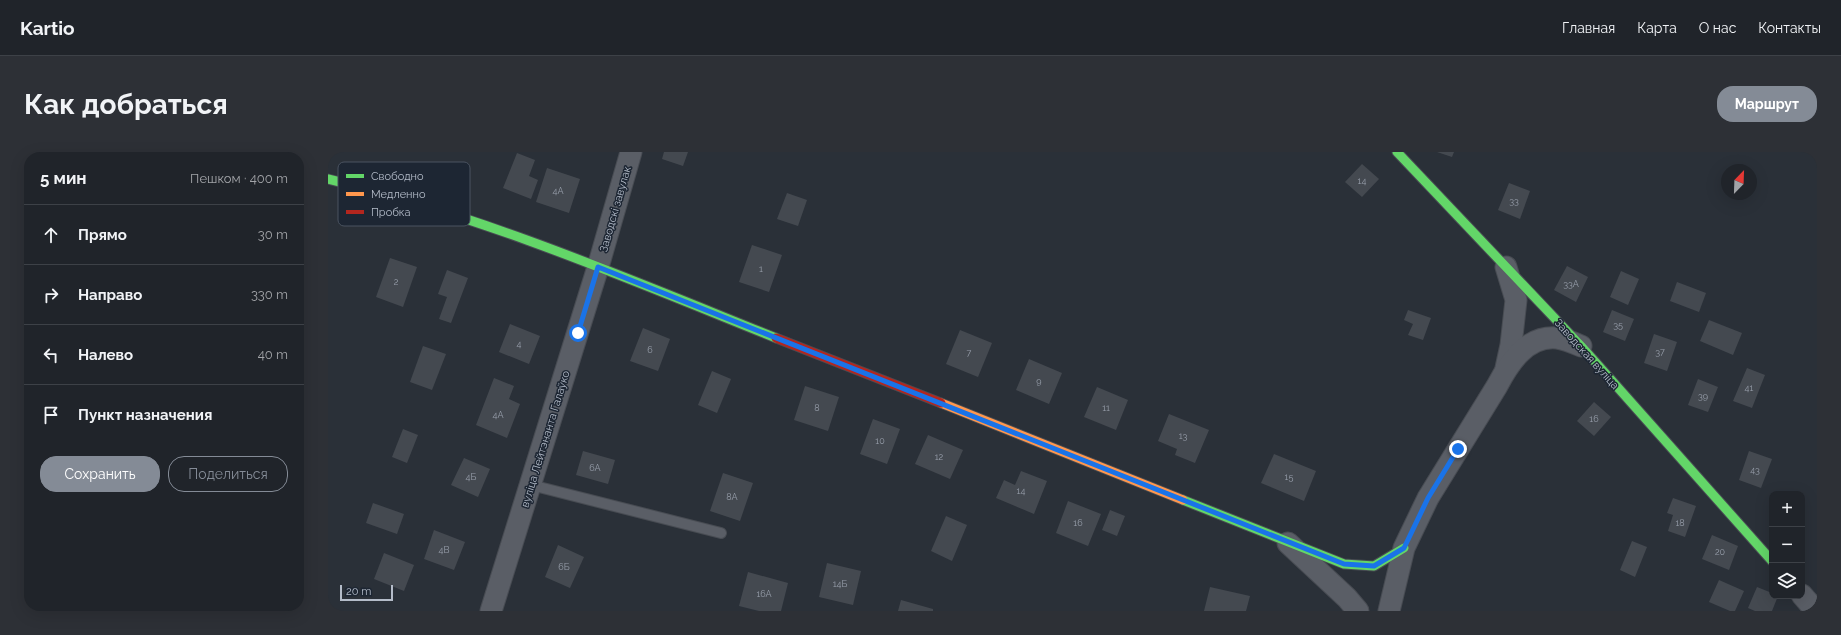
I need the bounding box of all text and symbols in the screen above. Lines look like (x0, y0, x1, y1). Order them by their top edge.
text: Kartio (20, 17, 75, 39)
text: Главная (1562, 20, 1615, 36)
text: Карта (1637, 20, 1677, 36)
text: О нас (1699, 20, 1736, 36)
text: Контакты (1758, 20, 1821, 36)
button: Маршрут (1717, 86, 1817, 122)
text: Как добраться (24, 88, 228, 121)
legend (338, 162, 470, 226)
street label: Заводскі завулак (597, 164, 634, 254)
north arrow (1721, 164, 1757, 200)
text: 5 мин (40, 168, 87, 188)
text: Свободно (371, 170, 424, 183)
text: Пешком · 400 m (190, 171, 288, 186)
house number: 14 (1358, 176, 1366, 186)
house number: 4А (553, 186, 564, 196)
text: Медленно (371, 188, 426, 201)
house number: 33 (1509, 196, 1519, 206)
text: Пробка (371, 206, 411, 219)
icon: ahead (40, 224, 62, 246)
text: Прямо (78, 226, 127, 244)
text: 30 m (258, 227, 288, 242)
house number: 1 (759, 264, 763, 274)
house number: 2 (394, 277, 399, 287)
house number: 33А (1563, 279, 1579, 289)
icon: right (40, 284, 62, 306)
text: Направо (78, 286, 142, 304)
text: 330 m (251, 287, 288, 302)
street label: Заводская вуліца (1552, 317, 1622, 392)
house number: 35 (1613, 320, 1623, 330)
route start (569, 324, 587, 342)
house number: 4 (517, 339, 522, 349)
icon: left (40, 344, 62, 366)
house number: 6 (647, 345, 653, 355)
text: Налево (78, 346, 133, 364)
text: 40 m (258, 347, 288, 362)
house number: 37 (1655, 347, 1665, 357)
house number: 7 (967, 348, 972, 358)
street label: вуліца Лейтэнанта Галаўко (518, 369, 573, 509)
house number: 9 (1036, 376, 1042, 386)
house number: 41 (1745, 383, 1754, 393)
house number: 39 (1698, 391, 1708, 401)
house number: 8 (814, 403, 820, 413)
house number: 11 (1102, 403, 1110, 413)
icon: arrive (40, 404, 62, 426)
text: Пункт назначения (78, 406, 212, 424)
house number: 4А (493, 410, 504, 420)
house number: 16 (1589, 414, 1599, 424)
house number: 13 (1179, 431, 1188, 441)
house number: 10 (875, 436, 885, 446)
route end (1449, 440, 1467, 458)
house number: 12 (935, 452, 944, 462)
button: Сохранить (40, 456, 160, 492)
button: Поделиться (168, 456, 288, 492)
house number: 6А (589, 463, 601, 473)
house number: 43 (1750, 465, 1760, 475)
house number: 4Б (466, 472, 477, 482)
house number: 15 (1285, 472, 1293, 482)
house number: 14 (1017, 486, 1025, 496)
map controls (1769, 491, 1805, 599)
button: + (1769, 491, 1805, 527)
house number: 8А (726, 492, 738, 502)
house number: 16 (1073, 518, 1083, 528)
house number: 18 (1675, 518, 1685, 528)
button: − (1769, 527, 1805, 563)
house number: 4В (439, 545, 449, 555)
house number: 20 (1715, 547, 1726, 557)
house number: 6Б (558, 562, 570, 572)
button: layers (1769, 563, 1805, 599)
house number: 14Б (833, 579, 847, 589)
scale bar (340, 583, 393, 602)
text: 20 m (346, 585, 371, 598)
house number: 16А (756, 589, 772, 599)

